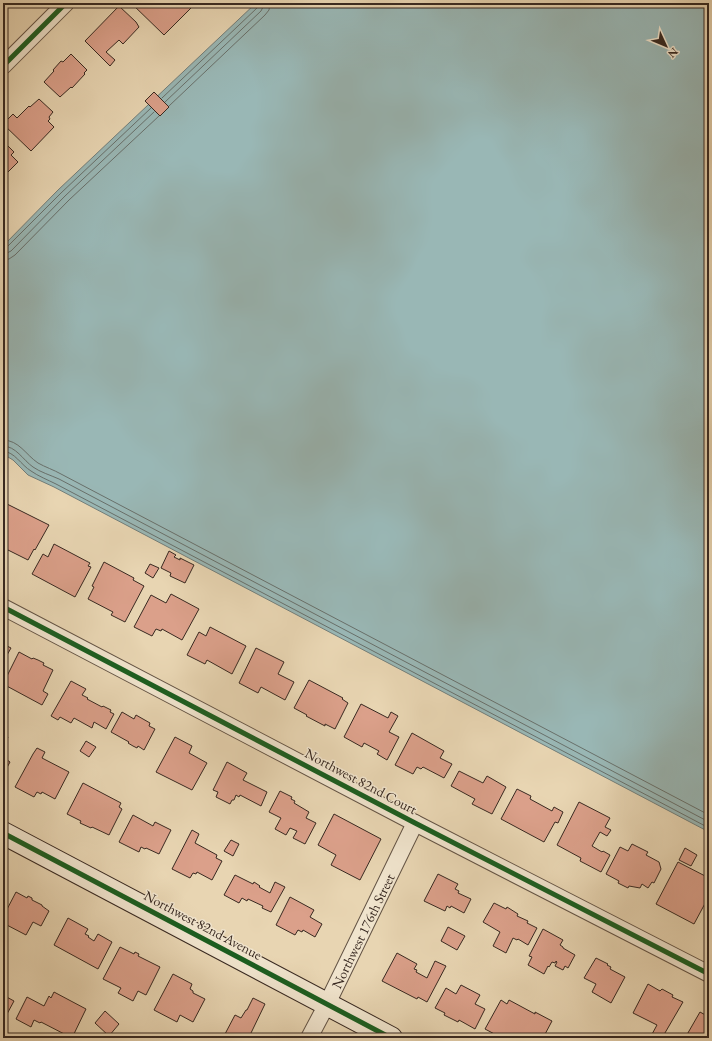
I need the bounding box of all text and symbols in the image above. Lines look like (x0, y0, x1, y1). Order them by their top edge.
north arrow (646, 26, 686, 66)
text: N (665, 45, 681, 61)
street label: Northwest 82nd Court (302, 744, 421, 818)
street label: Northwest 176th Street (327, 870, 399, 991)
street label: Northwest 82nd Avenue (141, 886, 266, 964)

